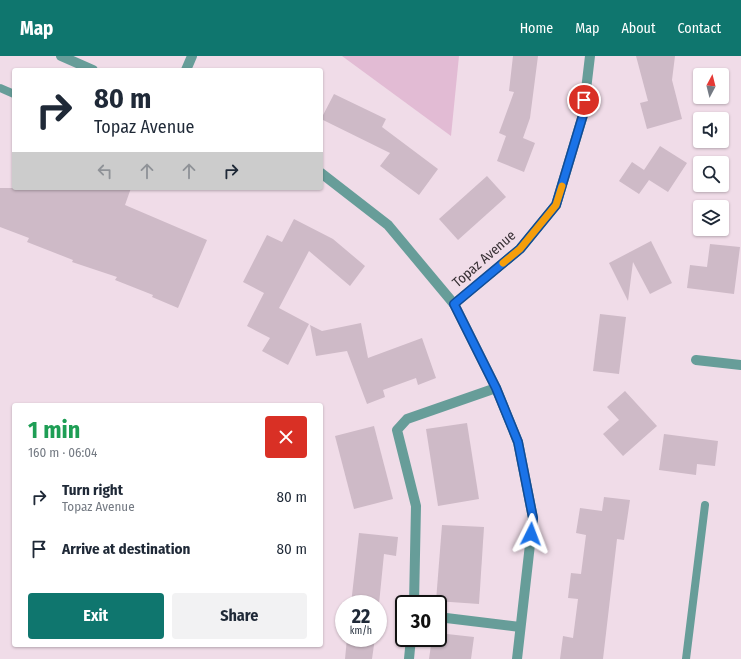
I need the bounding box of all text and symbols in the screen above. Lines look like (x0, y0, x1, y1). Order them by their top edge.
text: Map (20, 17, 53, 40)
text: Home (520, 20, 553, 37)
text: Map (575, 20, 599, 37)
text: About (621, 20, 656, 37)
text: Contact (678, 20, 721, 37)
north arrow (693, 68, 729, 104)
map controls (693, 68, 729, 236)
text: 80 m (94, 82, 151, 115)
pin (567, 83, 601, 117)
icon: right (28, 84, 80, 136)
icon: arrive (573, 89, 595, 111)
button: sound (693, 112, 729, 148)
text: Topaz Avenue (94, 116, 194, 138)
button: search (693, 156, 729, 192)
icon: left (94, 160, 116, 182)
icon: ahead (136, 160, 158, 182)
icon: ahead (178, 160, 200, 182)
icon: right (220, 160, 242, 182)
button: layers (693, 200, 729, 236)
street label: Topaz Avenue (449, 227, 519, 291)
text: 1 min (28, 416, 80, 444)
button: close (265, 416, 307, 458)
text: 160 m · 06:04 (28, 445, 97, 460)
text: Turn right (62, 481, 123, 499)
icon: right (28, 486, 50, 508)
text: 80 m (277, 488, 307, 506)
text: Topaz Avenue (62, 499, 135, 514)
position arrow (510, 513, 552, 555)
icon: arrive (28, 538, 50, 560)
text: Arrive at destination (62, 540, 190, 558)
text: 80 m (277, 540, 307, 558)
button: Exit (28, 593, 164, 639)
button: Share (172, 593, 307, 639)
speed limit sign: 30 (395, 595, 447, 647)
text: 22 (352, 604, 370, 628)
text: km/h (350, 625, 372, 637)

